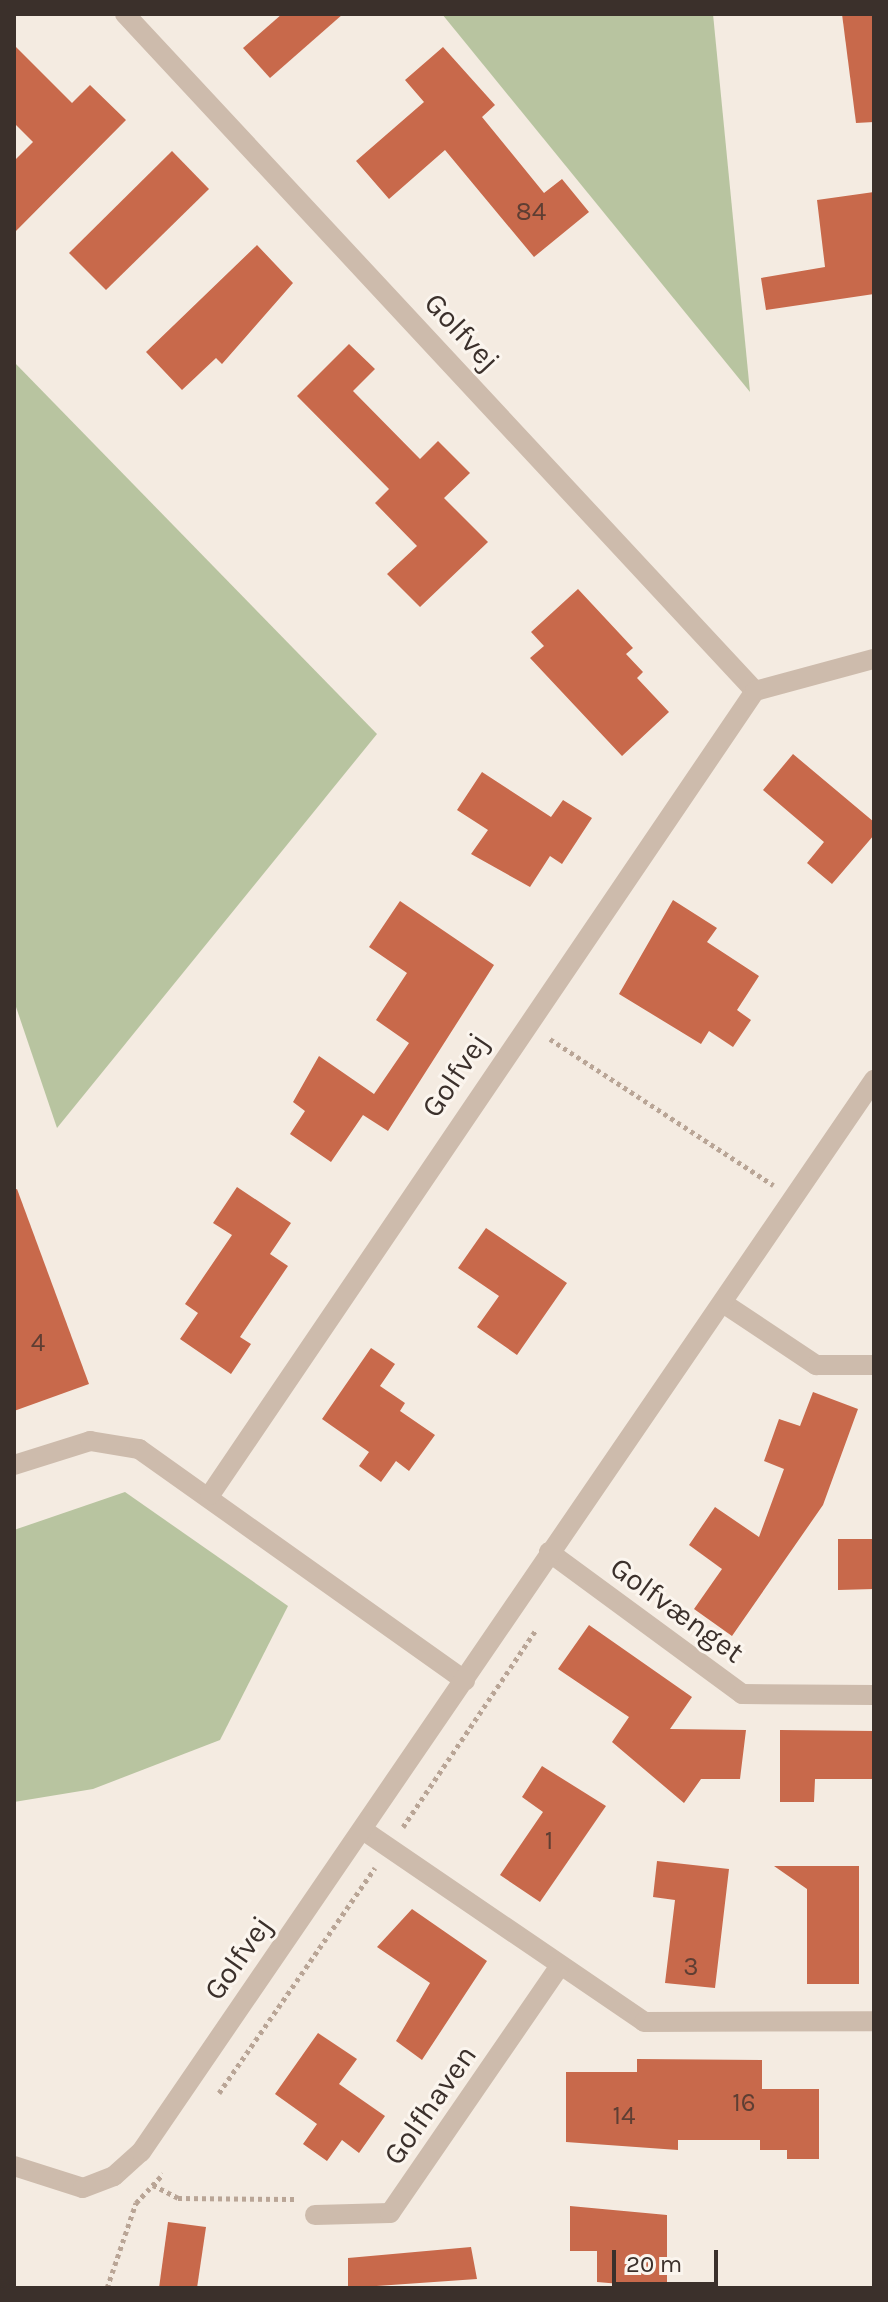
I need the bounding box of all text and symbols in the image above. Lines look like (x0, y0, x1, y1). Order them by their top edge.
house number: 84 (516, 196, 546, 228)
street label: Golfvej (417, 285, 507, 379)
street label: Golfvej (414, 1026, 496, 1124)
house number: 4 (31, 1327, 45, 1359)
street label: Golfvænget (603, 1549, 751, 1671)
house number: 1 (545, 1825, 553, 1857)
street label: Golfvej (196, 1909, 280, 2007)
house number: 3 (683, 1951, 699, 1983)
street label: Golfhaven (376, 2038, 484, 2172)
house number: 16 (732, 2087, 756, 2119)
house number: 14 (612, 2100, 636, 2132)
scale bar (616, 2234, 722, 2284)
text: 20 m (626, 2250, 682, 2278)

